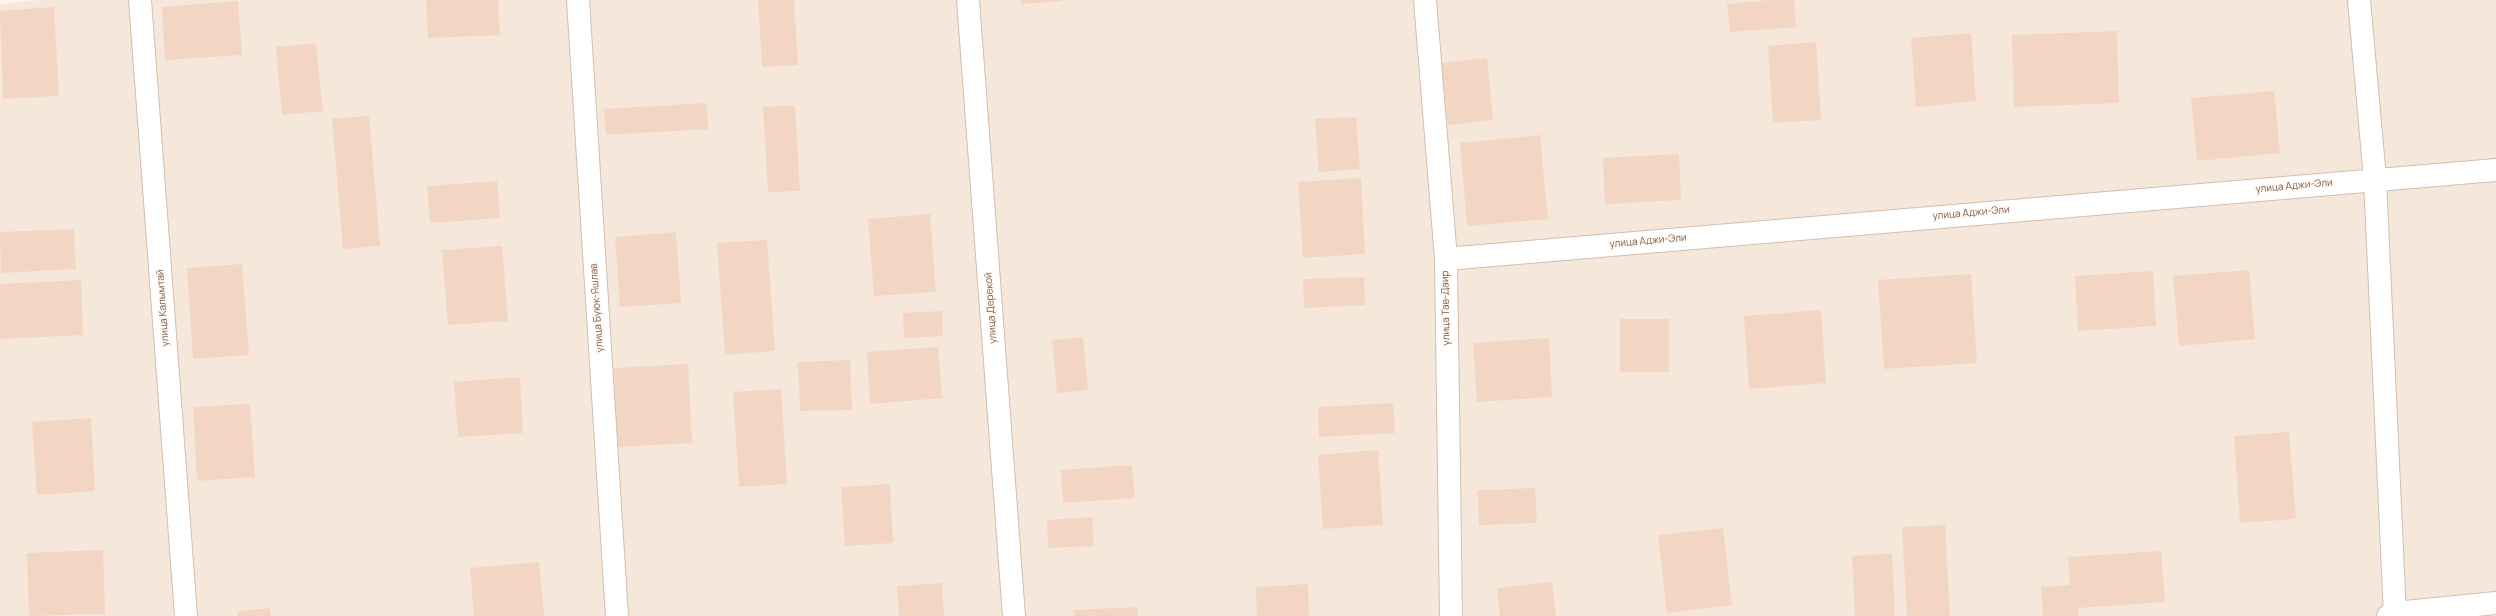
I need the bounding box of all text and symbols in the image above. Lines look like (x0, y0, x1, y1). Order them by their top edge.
street label: улица Аджи-Эли (2255, 177, 2333, 195)
street label: улица Аджи-Эли (1932, 204, 2010, 222)
street label: улица Аджи-Эли (1609, 232, 1687, 250)
street label: улица Буюк-Яшлав (588, 263, 606, 353)
street label: улица Калымтай (154, 269, 172, 347)
street label: улица Тав-Даир (1439, 270, 1453, 346)
street label: улица Дерекой (983, 272, 999, 344)

